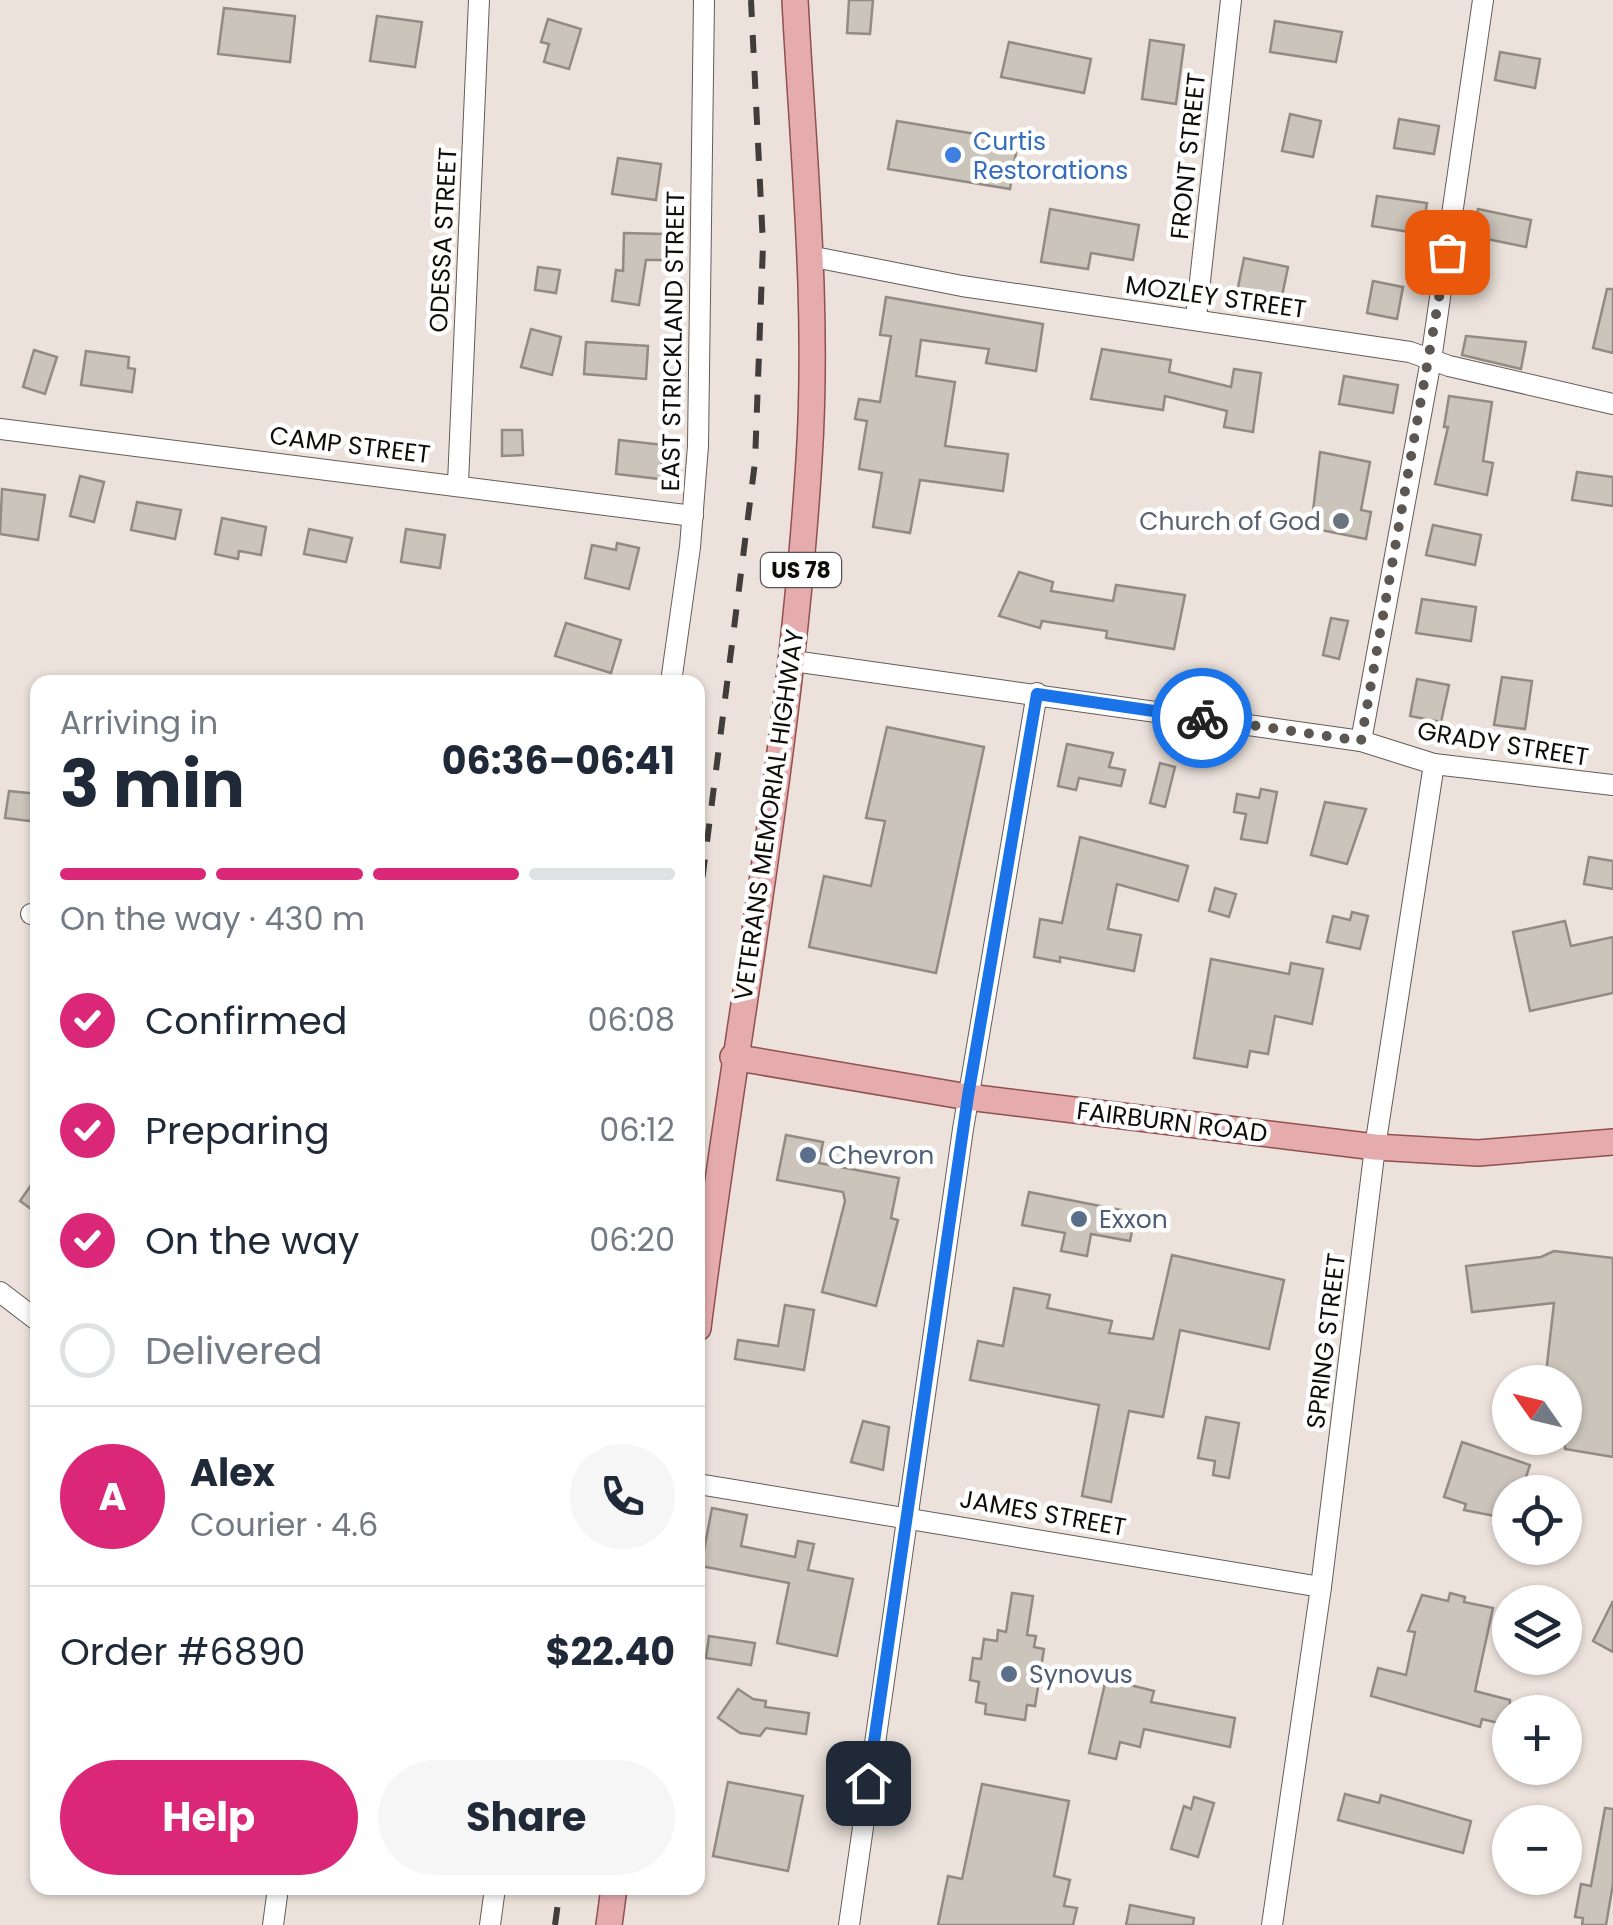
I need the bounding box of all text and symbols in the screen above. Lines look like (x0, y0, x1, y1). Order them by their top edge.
street label: FRONT STREET (1162, 71, 1214, 241)
place label: Curtis Restorations (973, 124, 1128, 188)
marker: Curtis Restorations (942, 144, 964, 166)
street label: ODESSA STREET (421, 146, 465, 334)
street label: EAST STRICKLAND STREET (653, 190, 693, 492)
pin (1405, 210, 1490, 295)
icon: bag (1420, 225, 1475, 280)
street label: MOZLEY STREET (1123, 267, 1309, 327)
street label: CAMP STREET (268, 418, 432, 472)
place label: Church of God (1139, 504, 1321, 539)
marker: Church of God (1330, 510, 1352, 532)
road number: US 78 (761, 553, 841, 587)
street label: VETERANS MEMORIAL HIGHWAY (726, 627, 812, 1003)
courier (1152, 668, 1252, 768)
icon: bike (1175, 691, 1230, 746)
text: Arriving in (60, 700, 218, 745)
street label: GRADY STREET (1415, 713, 1591, 775)
text: 06:36–06:41 (442, 734, 675, 787)
text: 3 min (60, 739, 245, 830)
text: On the way · 430 m (60, 896, 365, 941)
icon: check (60, 993, 115, 1048)
text: Confirmed (145, 994, 347, 1047)
text: 06:08 (587, 997, 675, 1042)
street label: FAIRBURN ROAD (1075, 1093, 1269, 1151)
icon: check (60, 1103, 115, 1158)
text: Preparing (145, 1104, 330, 1157)
text: 06:12 (599, 1107, 675, 1152)
place label: Chevron (828, 1138, 934, 1173)
marker: Chevron (797, 1144, 819, 1166)
place label: Exxon (1099, 1202, 1168, 1237)
marker: Exxon (1068, 1208, 1090, 1230)
icon: check (60, 1213, 115, 1268)
text: On the way (145, 1214, 359, 1267)
text: 06:20 (589, 1217, 675, 1262)
street label: SPRING STREET (1298, 1251, 1354, 1431)
text: Delivered (145, 1324, 322, 1377)
north arrow (1492, 1365, 1582, 1455)
map controls (1492, 1365, 1582, 1895)
button: phone (570, 1444, 675, 1549)
text: Alex (190, 1446, 275, 1499)
text: A (98, 1470, 127, 1523)
button: locate (1492, 1475, 1582, 1565)
street label: JAMES STREET (957, 1481, 1129, 1545)
text: Courier · 4.6 (190, 1502, 378, 1547)
button: layers (1492, 1585, 1582, 1675)
text: Order #6890 (60, 1625, 305, 1678)
text: $22.40 (545, 1625, 675, 1678)
place label: Synovus (1029, 1657, 1133, 1692)
marker: Synovus (998, 1663, 1020, 1685)
button: + (1492, 1695, 1582, 1785)
pin (826, 1741, 911, 1826)
icon: home (841, 1756, 896, 1811)
button: Help (60, 1760, 358, 1875)
button: Share (378, 1760, 675, 1875)
button: − (1492, 1805, 1582, 1895)

